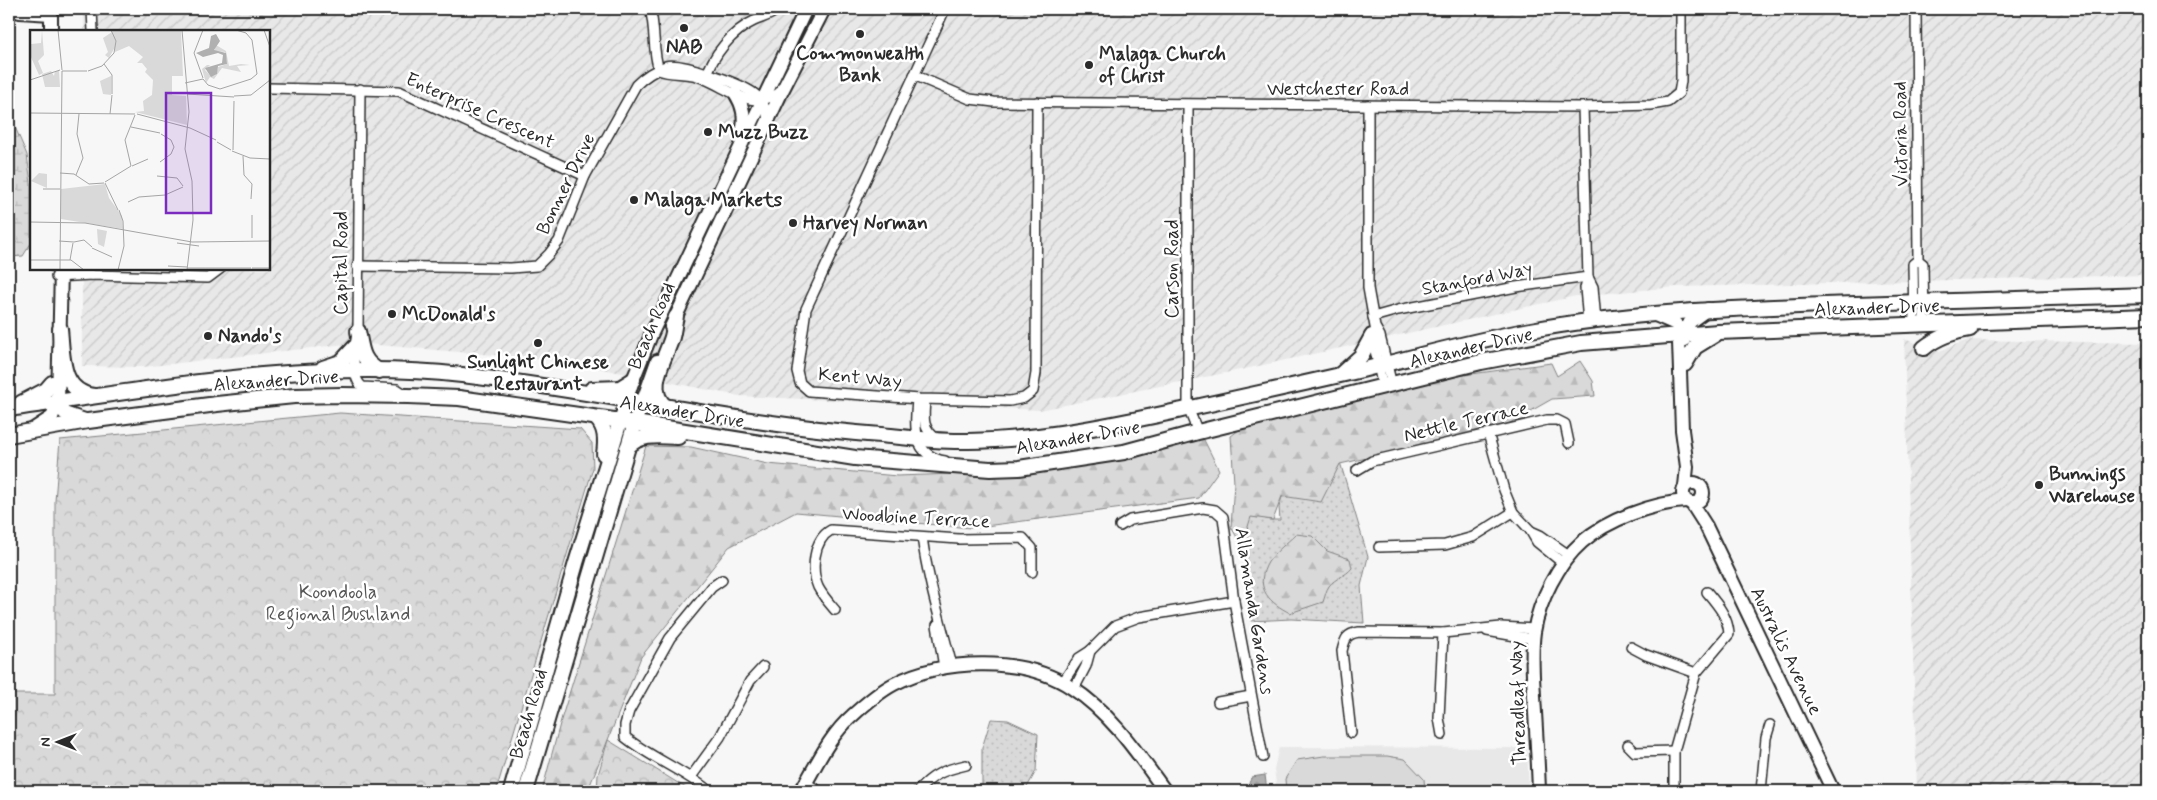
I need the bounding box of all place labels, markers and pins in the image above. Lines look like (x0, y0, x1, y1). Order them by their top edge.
marker: NAB (678, 22, 690, 34)
marker: Commonwealth Bank (854, 28, 866, 40)
place label: NAB (666, 35, 702, 60)
place label: Commonwealth Bank (796, 41, 924, 88)
place label: Malaga Church of Christ (1099, 42, 1226, 89)
marker: Malaga Church of Christ (1083, 59, 1095, 71)
place label: Muzz Buzz (718, 120, 809, 145)
marker: Muzz Buzz (702, 126, 714, 138)
place label: Malaga Markets (644, 188, 783, 216)
marker: Malaga Markets (628, 194, 640, 206)
place label: Harvey Norman (803, 211, 928, 237)
marker: Harvey Norman (787, 217, 799, 229)
place label: McDonald's (402, 302, 496, 327)
marker: McDonald's (386, 308, 398, 320)
place label: Nando's (218, 324, 282, 349)
marker: Nando's (202, 330, 214, 342)
marker: Sunlight Chinese Restaurant (532, 337, 544, 349)
place label: Sunlight Chinese Restaurant (467, 350, 609, 397)
place label: Bunnings Warehouse (2048, 462, 2135, 509)
marker: Bunnings Warehouse (2033, 479, 2045, 491)

